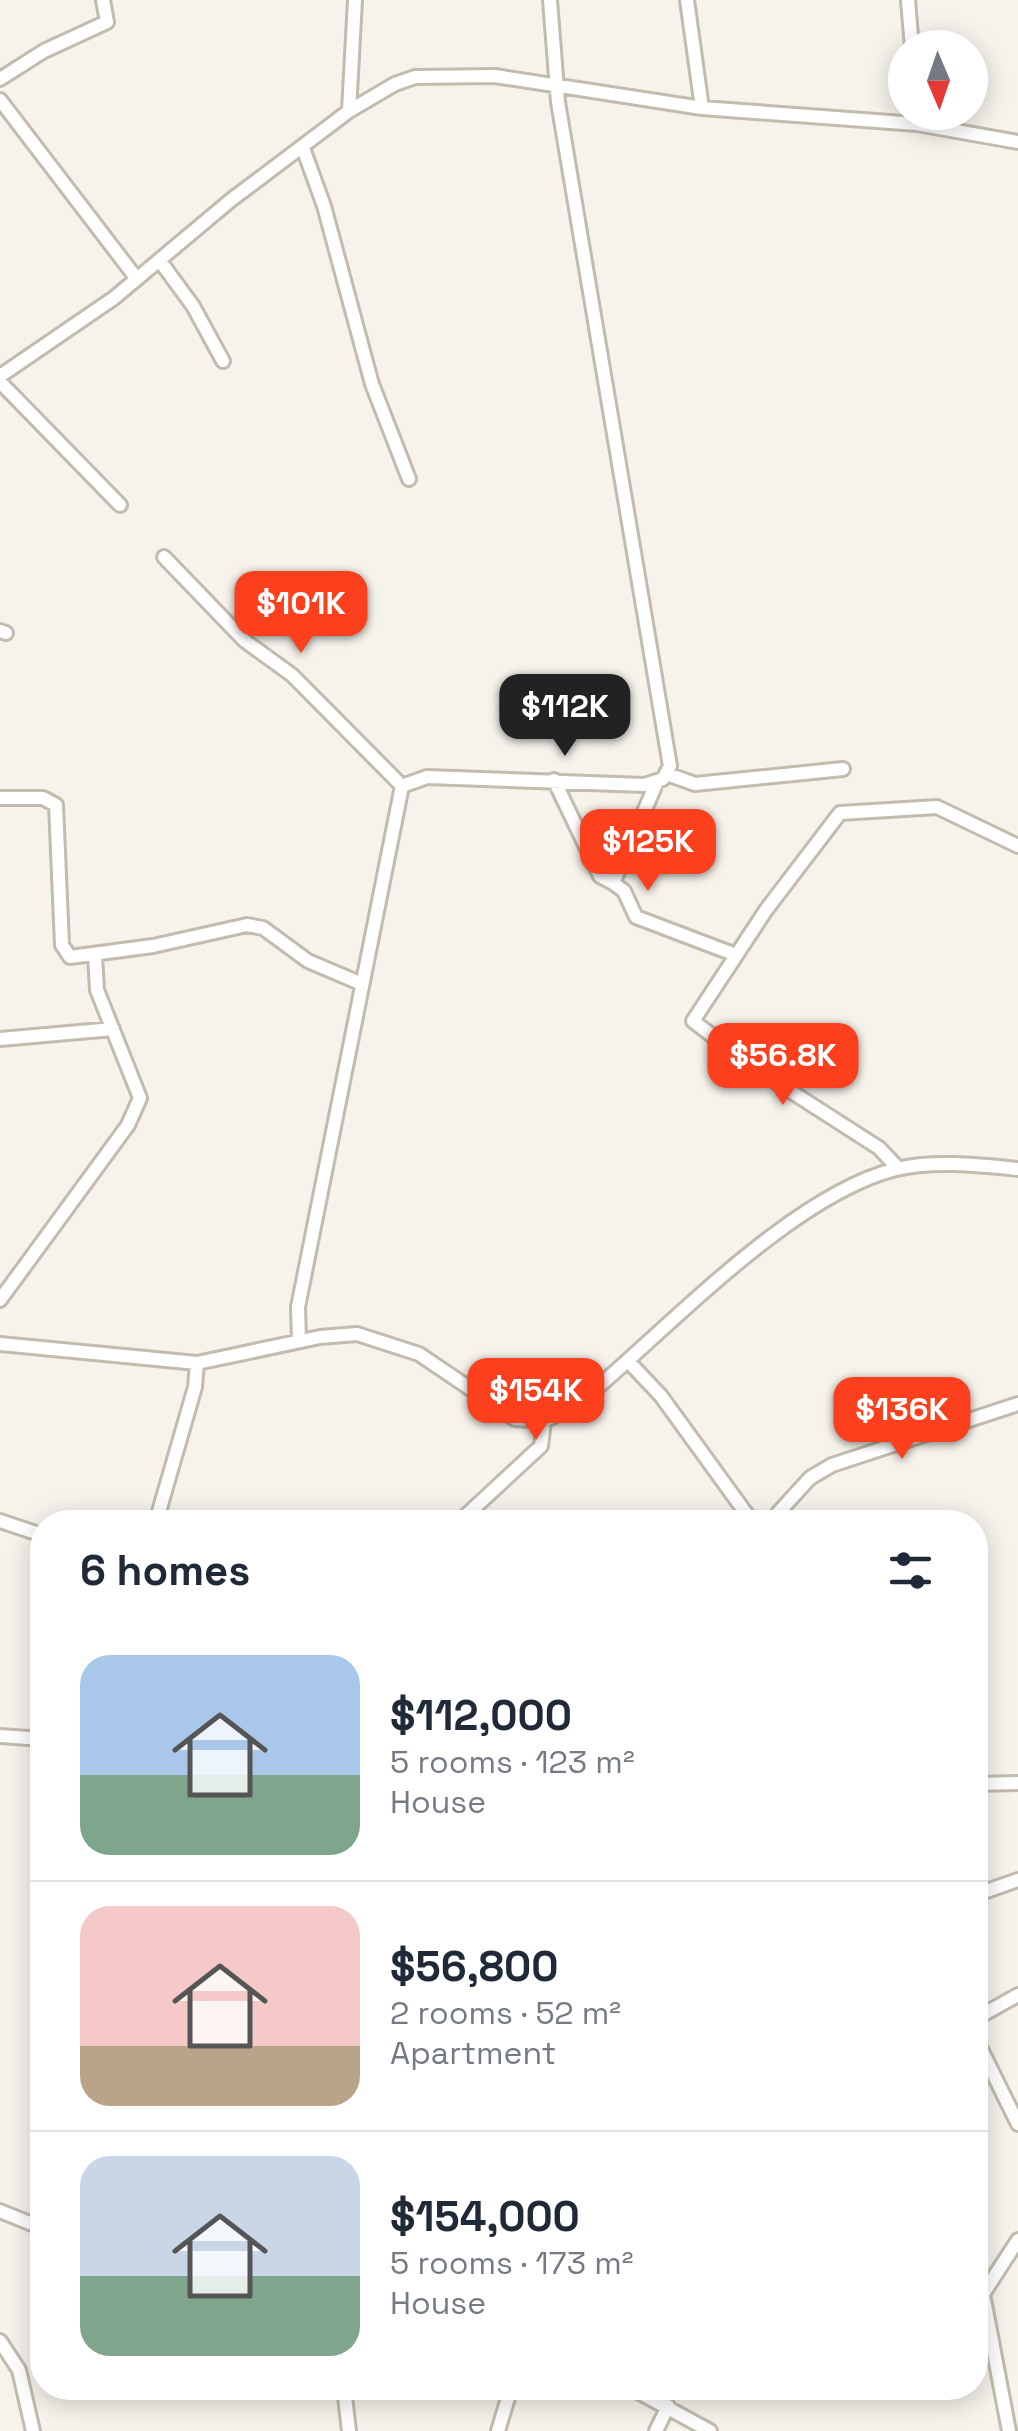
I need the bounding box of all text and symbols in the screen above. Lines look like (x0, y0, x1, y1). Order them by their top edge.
north arrow (888, 30, 988, 130)
map controls (888, 30, 988, 130)
pin: $101K (231, 571, 371, 656)
text: $101K (256, 583, 346, 623)
pin: $112K (495, 674, 635, 759)
text: $112K (521, 686, 609, 726)
pin: $125K (578, 809, 718, 894)
text: $125K (602, 821, 694, 861)
pin: $56.8K (702, 1023, 864, 1108)
text: $56.8K (729, 1035, 837, 1075)
pin: $154K (466, 1358, 606, 1443)
text: $154K (489, 1370, 583, 1410)
pin: $136K (832, 1377, 972, 1462)
text: $136K (855, 1389, 949, 1429)
icon: filters (883, 1543, 938, 1598)
text: 6 homes (80, 1544, 250, 1597)
text: $112,000 (390, 1689, 572, 1742)
icon: home (160, 1695, 280, 1815)
text: 5 rooms · 123 m² (390, 1742, 635, 1782)
text: House (390, 1782, 486, 1822)
text: $56,800 (390, 1940, 559, 1993)
icon: home (160, 1946, 280, 2066)
text: 2 rooms · 52 m² (390, 1993, 621, 2033)
text: Apartment (390, 2033, 556, 2073)
text: $154,000 (390, 2190, 580, 2243)
icon: home (160, 2196, 280, 2316)
text: 5 rooms · 173 m² (390, 2243, 633, 2283)
text: House (390, 2283, 486, 2323)

